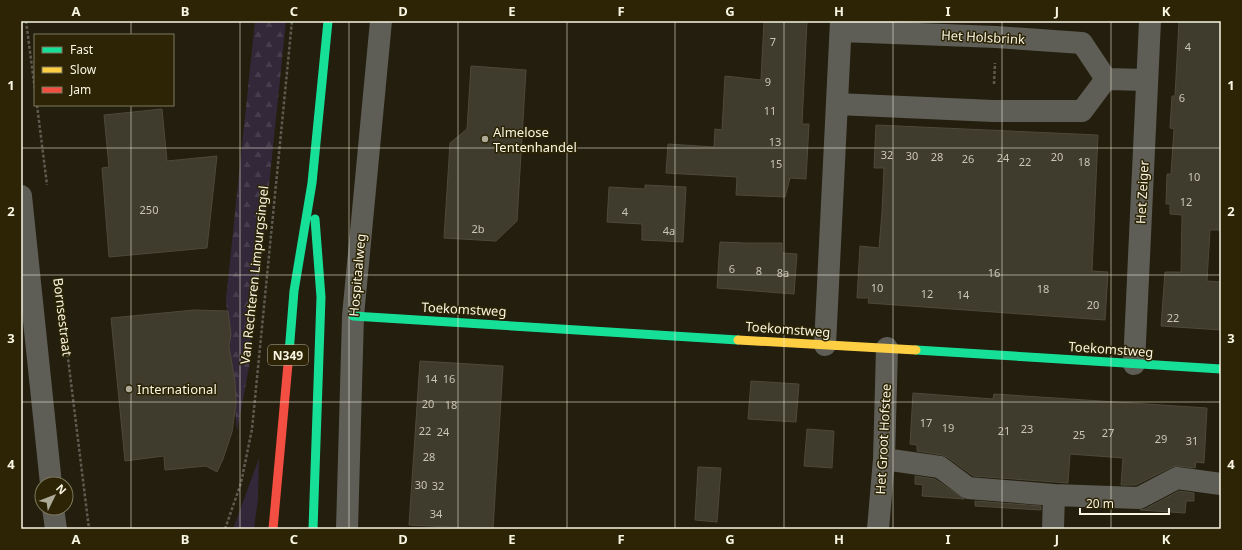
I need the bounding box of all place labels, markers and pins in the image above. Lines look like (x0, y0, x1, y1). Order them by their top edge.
place label: Almelose Tentenhandel (493, 123, 577, 156)
marker: Almelose Tentenhandel (480, 134, 490, 144)
place label: International (137, 380, 217, 398)
marker: International (124, 384, 134, 394)

